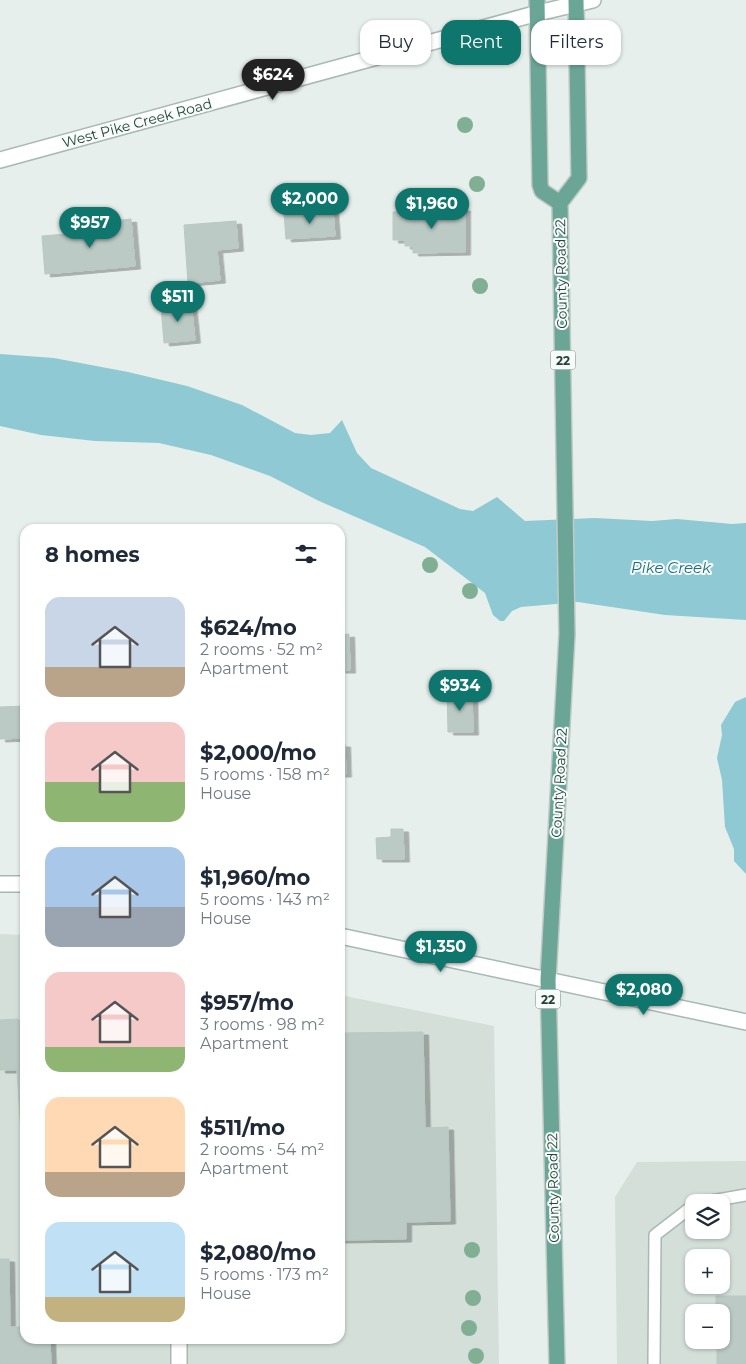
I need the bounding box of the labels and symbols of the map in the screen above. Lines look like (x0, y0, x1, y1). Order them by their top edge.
pin: $624 (243, 58, 303, 101)
street label: West Pike Creek Road (60, 94, 214, 152)
pin: $2,000 (269, 182, 351, 225)
pin: $1,960 (391, 188, 473, 230)
pin: $957 (60, 206, 120, 249)
street label: County Road 22 (551, 219, 571, 329)
pin: $511 (148, 280, 208, 323)
road number: 22 (550, 350, 576, 370)
water label: Pike Creek (631, 558, 712, 577)
pin: $934 (430, 670, 490, 712)
street label: County Road 22 (547, 728, 571, 838)
pin: $1,350 (400, 930, 482, 973)
pin: $2,080 (603, 974, 685, 1016)
road number: 22 (536, 990, 560, 1009)
street label: County Road 22 (543, 1133, 563, 1243)

